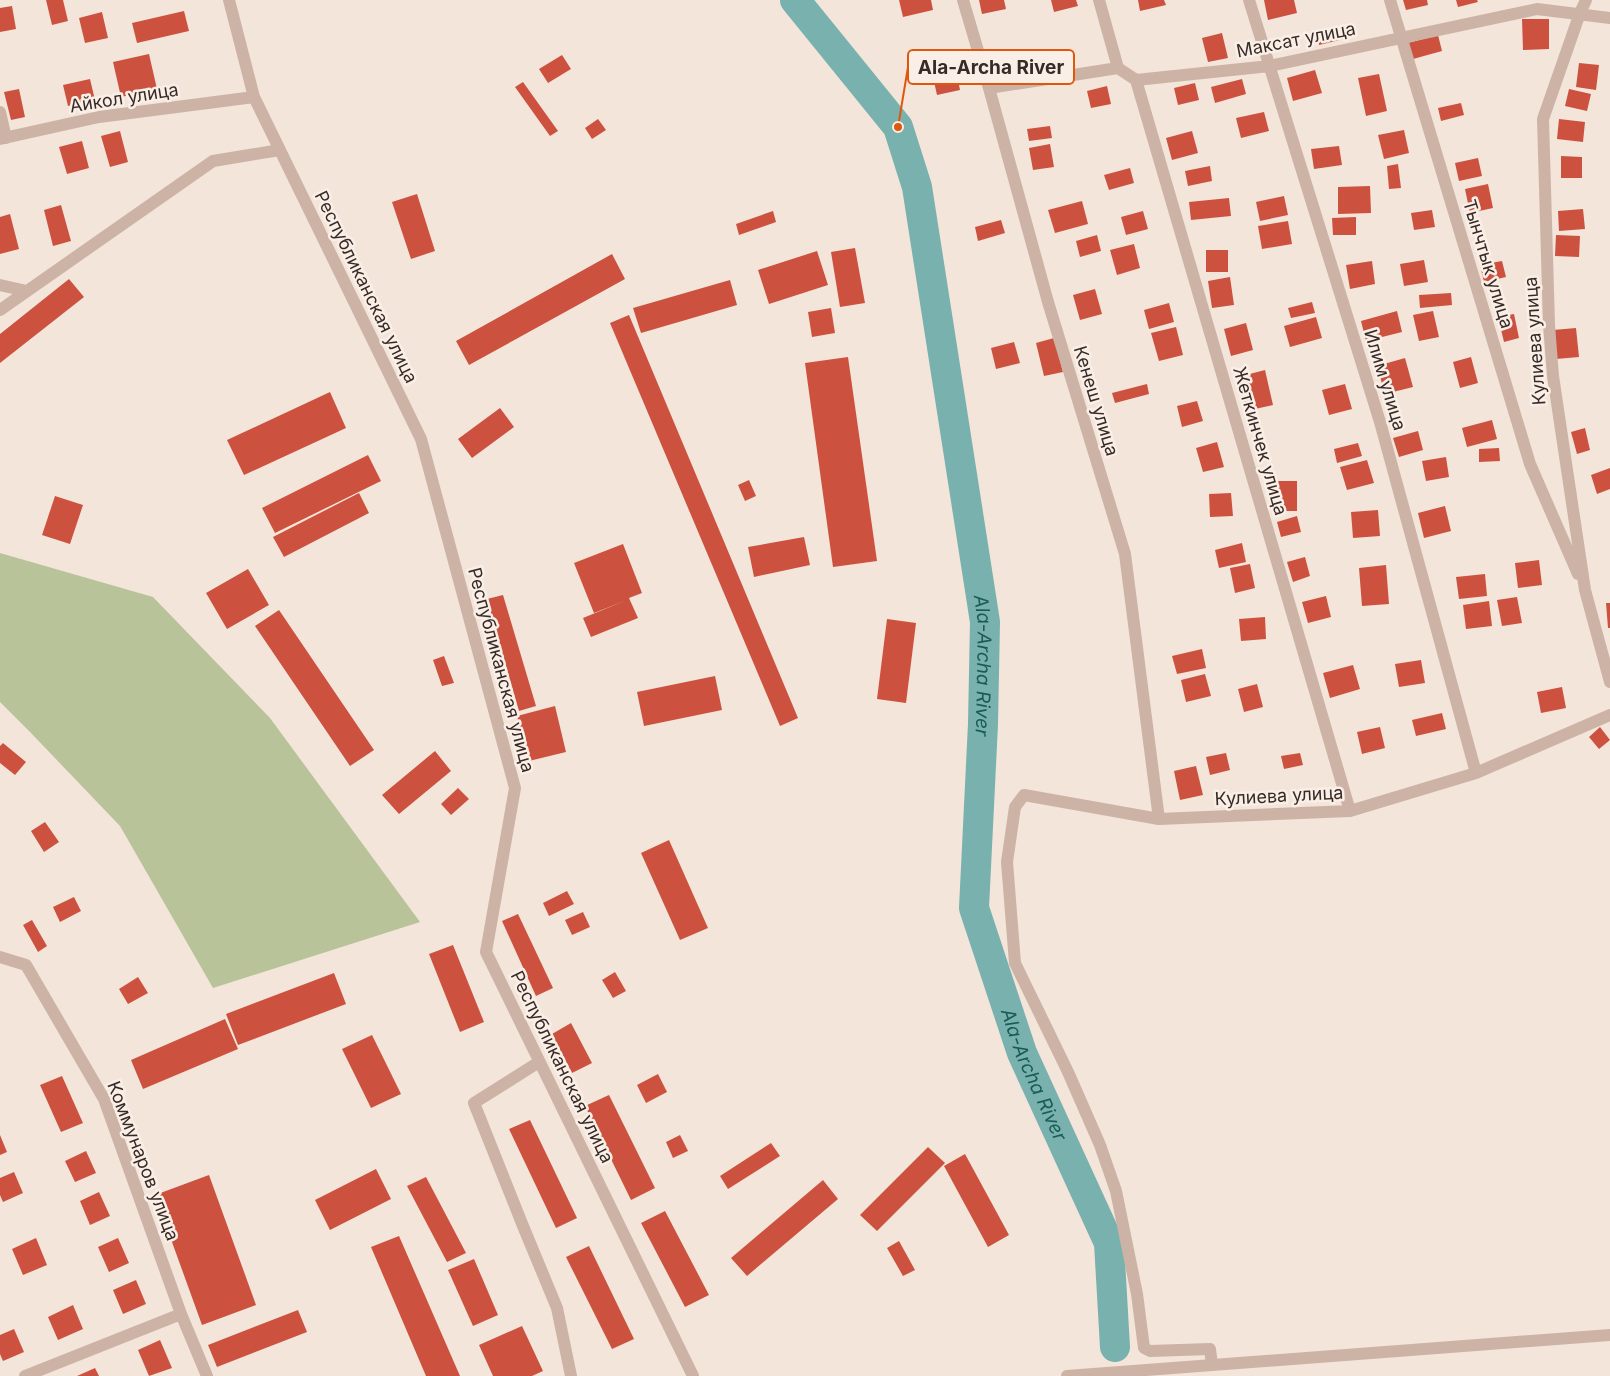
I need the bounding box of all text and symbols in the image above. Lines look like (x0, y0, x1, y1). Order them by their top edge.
street label: Максат улица (1235, 18, 1357, 61)
callout: Ala-Archa River (908, 50, 1074, 84)
text: Ala-Archa River (918, 56, 1064, 79)
street label: Айкол улица (68, 79, 180, 116)
street label: Республиканская улица (311, 187, 422, 386)
street label: Тынчтык улица (1459, 197, 1518, 331)
street label: Кулиева улица (1520, 276, 1549, 406)
street label: Илим улица (1360, 327, 1411, 433)
street label: Кенеш улица (1070, 343, 1123, 458)
street label: Жеткинчек улица (1229, 364, 1292, 518)
street label: Республиканская улица (464, 565, 539, 775)
water label: Ala-Archa River (969, 592, 996, 738)
street label: Кулиева улица (1214, 782, 1344, 809)
street label: Республиканская улица (507, 967, 618, 1166)
water label: Ala-Archa River (996, 1004, 1072, 1145)
street label: Коммунаров улица (103, 1078, 184, 1243)

